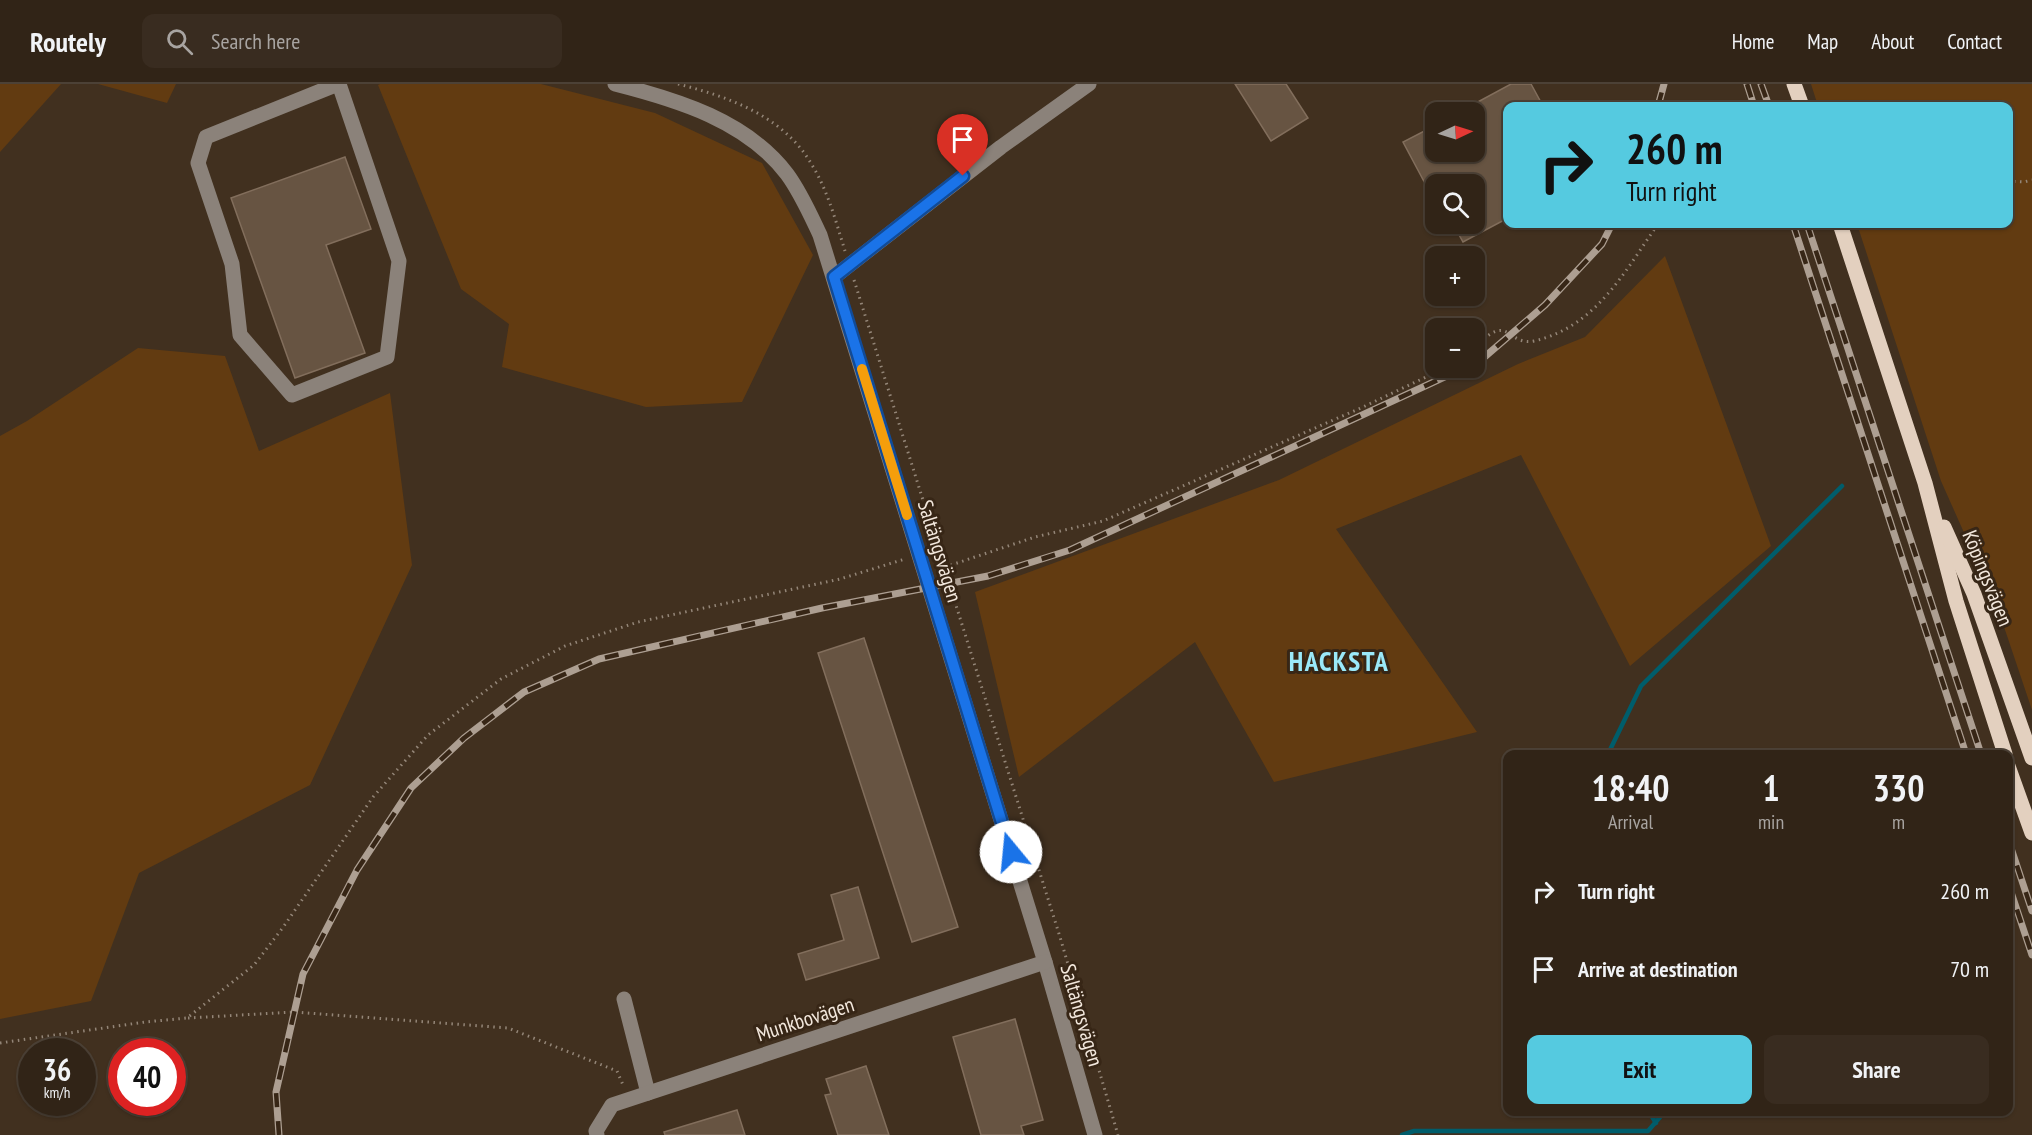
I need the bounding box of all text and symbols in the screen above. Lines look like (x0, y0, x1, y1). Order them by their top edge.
search box (142, 14, 562, 68)
text: Routely (30, 23, 106, 60)
icon: search (163, 25, 196, 58)
text: Search here (211, 27, 300, 55)
text: Home (1732, 28, 1774, 55)
text: Map (1807, 28, 1838, 55)
text: About (1871, 28, 1914, 55)
text: Contact (1947, 28, 2002, 55)
north arrow (1425, 102, 1485, 162)
map controls (1425, 102, 1485, 378)
pin (937, 114, 988, 176)
text: 260 m (1626, 121, 1723, 176)
icon: arrive (946, 123, 979, 156)
icon: right (1527, 126, 1605, 204)
button: search (1425, 174, 1485, 234)
text: Turn right (1626, 174, 1717, 208)
button: + (1425, 246, 1485, 306)
button: − (1425, 318, 1485, 378)
street label: Saltängsvägen (912, 497, 968, 605)
street label: Köpingsvägen (1957, 526, 2019, 630)
district label: HACKSTA (1289, 644, 1389, 678)
text: 18:40 (1592, 764, 1669, 811)
text: 1 (1762, 764, 1780, 811)
text: 330 (1873, 764, 1924, 811)
text: Arrival (1608, 809, 1653, 835)
text: min (1758, 809, 1784, 835)
text: m (1892, 809, 1905, 835)
position arrow (979, 820, 1043, 884)
icon: right (1527, 875, 1560, 908)
text: Turn right (1578, 877, 1655, 905)
text: 260 m (1940, 877, 1989, 905)
icon: arrive (1527, 953, 1560, 986)
text: Arrive at destination (1578, 955, 1738, 983)
text: 70 m (1950, 955, 1989, 983)
street label: Saltängsvägen (1055, 961, 1109, 1069)
street label: Munkbovägen (753, 990, 857, 1048)
button: Exit (1527, 1035, 1752, 1104)
button: Share (1764, 1035, 1989, 1104)
speed limit sign: 40 (108, 1038, 186, 1116)
text: 36 (43, 1050, 71, 1089)
text: km/h (44, 1083, 70, 1102)

